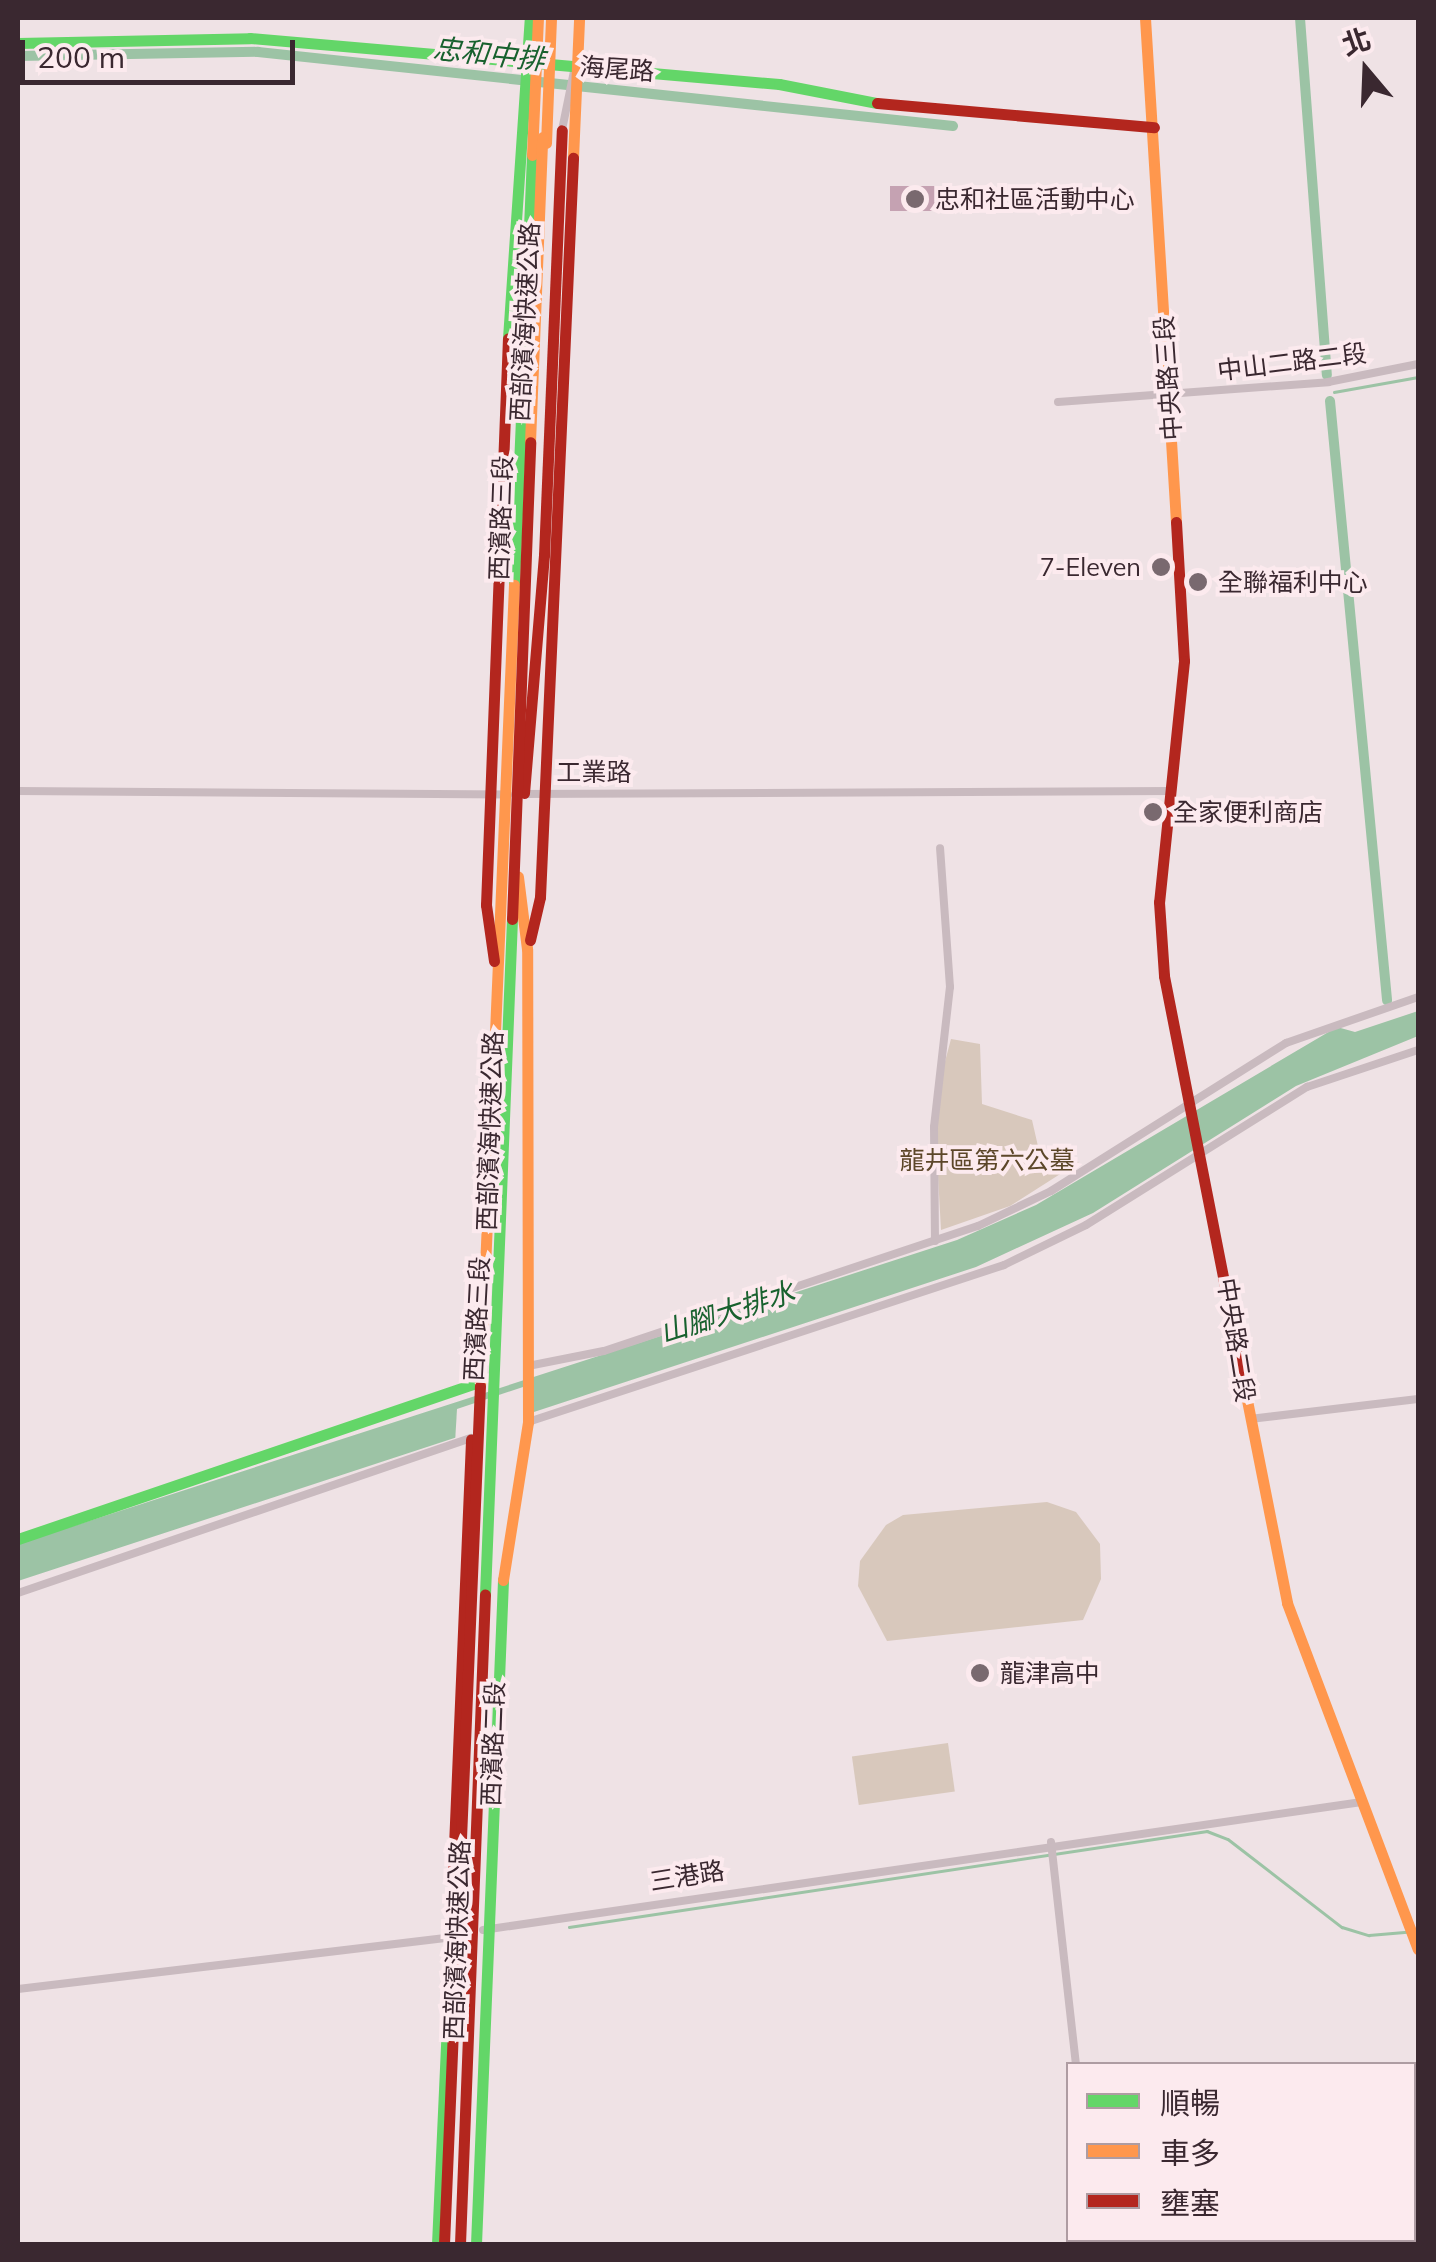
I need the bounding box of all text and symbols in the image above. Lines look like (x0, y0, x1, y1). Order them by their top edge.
scale bar (25, 20, 300, 82)
north arrow (1316, 20, 1416, 120)
text: 北 (1337, 20, 1375, 62)
water label: 忠和中排 (432, 31, 546, 77)
text: 200 m (37, 38, 125, 76)
street label: 海尾路 (579, 51, 655, 87)
place label: 忠和社區活動中心 (935, 184, 1135, 214)
marker: 忠和社區活動中心 (904, 188, 926, 210)
street label: 西部濱海快速公路 (505, 221, 545, 423)
street label: 中央路三段 (1149, 315, 1187, 441)
street label: 中山二路二段 (1216, 338, 1368, 386)
street label: 西濱路三段 (484, 455, 518, 581)
place label: 7-Eleven (1040, 552, 1141, 582)
marker: 7-Eleven (1150, 556, 1172, 578)
place label: 全聯福利中心 (1218, 567, 1368, 597)
marker: 全聯福利中心 (1187, 571, 1209, 593)
street label: 工業路 (557, 757, 631, 787)
place label: 全家便利商店 (1173, 797, 1323, 827)
marker: 全家便利商店 (1142, 801, 1164, 823)
street label: 西部濱海快速公路 (472, 1031, 508, 1231)
park label: 龍井區第六公墓 (900, 1145, 1074, 1175)
street label: 西濱路三段 (459, 1256, 495, 1382)
water label: 山腳大排水 (655, 1274, 799, 1350)
street label: 中央路二段 (1211, 1276, 1261, 1404)
place label: 龍津高中 (1000, 1658, 1100, 1688)
marker: 龍津高中 (969, 1662, 991, 1684)
street label: 西濱路二段 (476, 1681, 510, 1807)
street label: 西部濱海快速公路 (439, 1840, 475, 2040)
street label: 三港路 (648, 1855, 726, 1897)
legend (1066, 2062, 1416, 2242)
text: 順暢 (1160, 2084, 1220, 2122)
text: 車多 (1160, 2134, 1220, 2172)
text: 壅塞 (1160, 2184, 1220, 2222)

